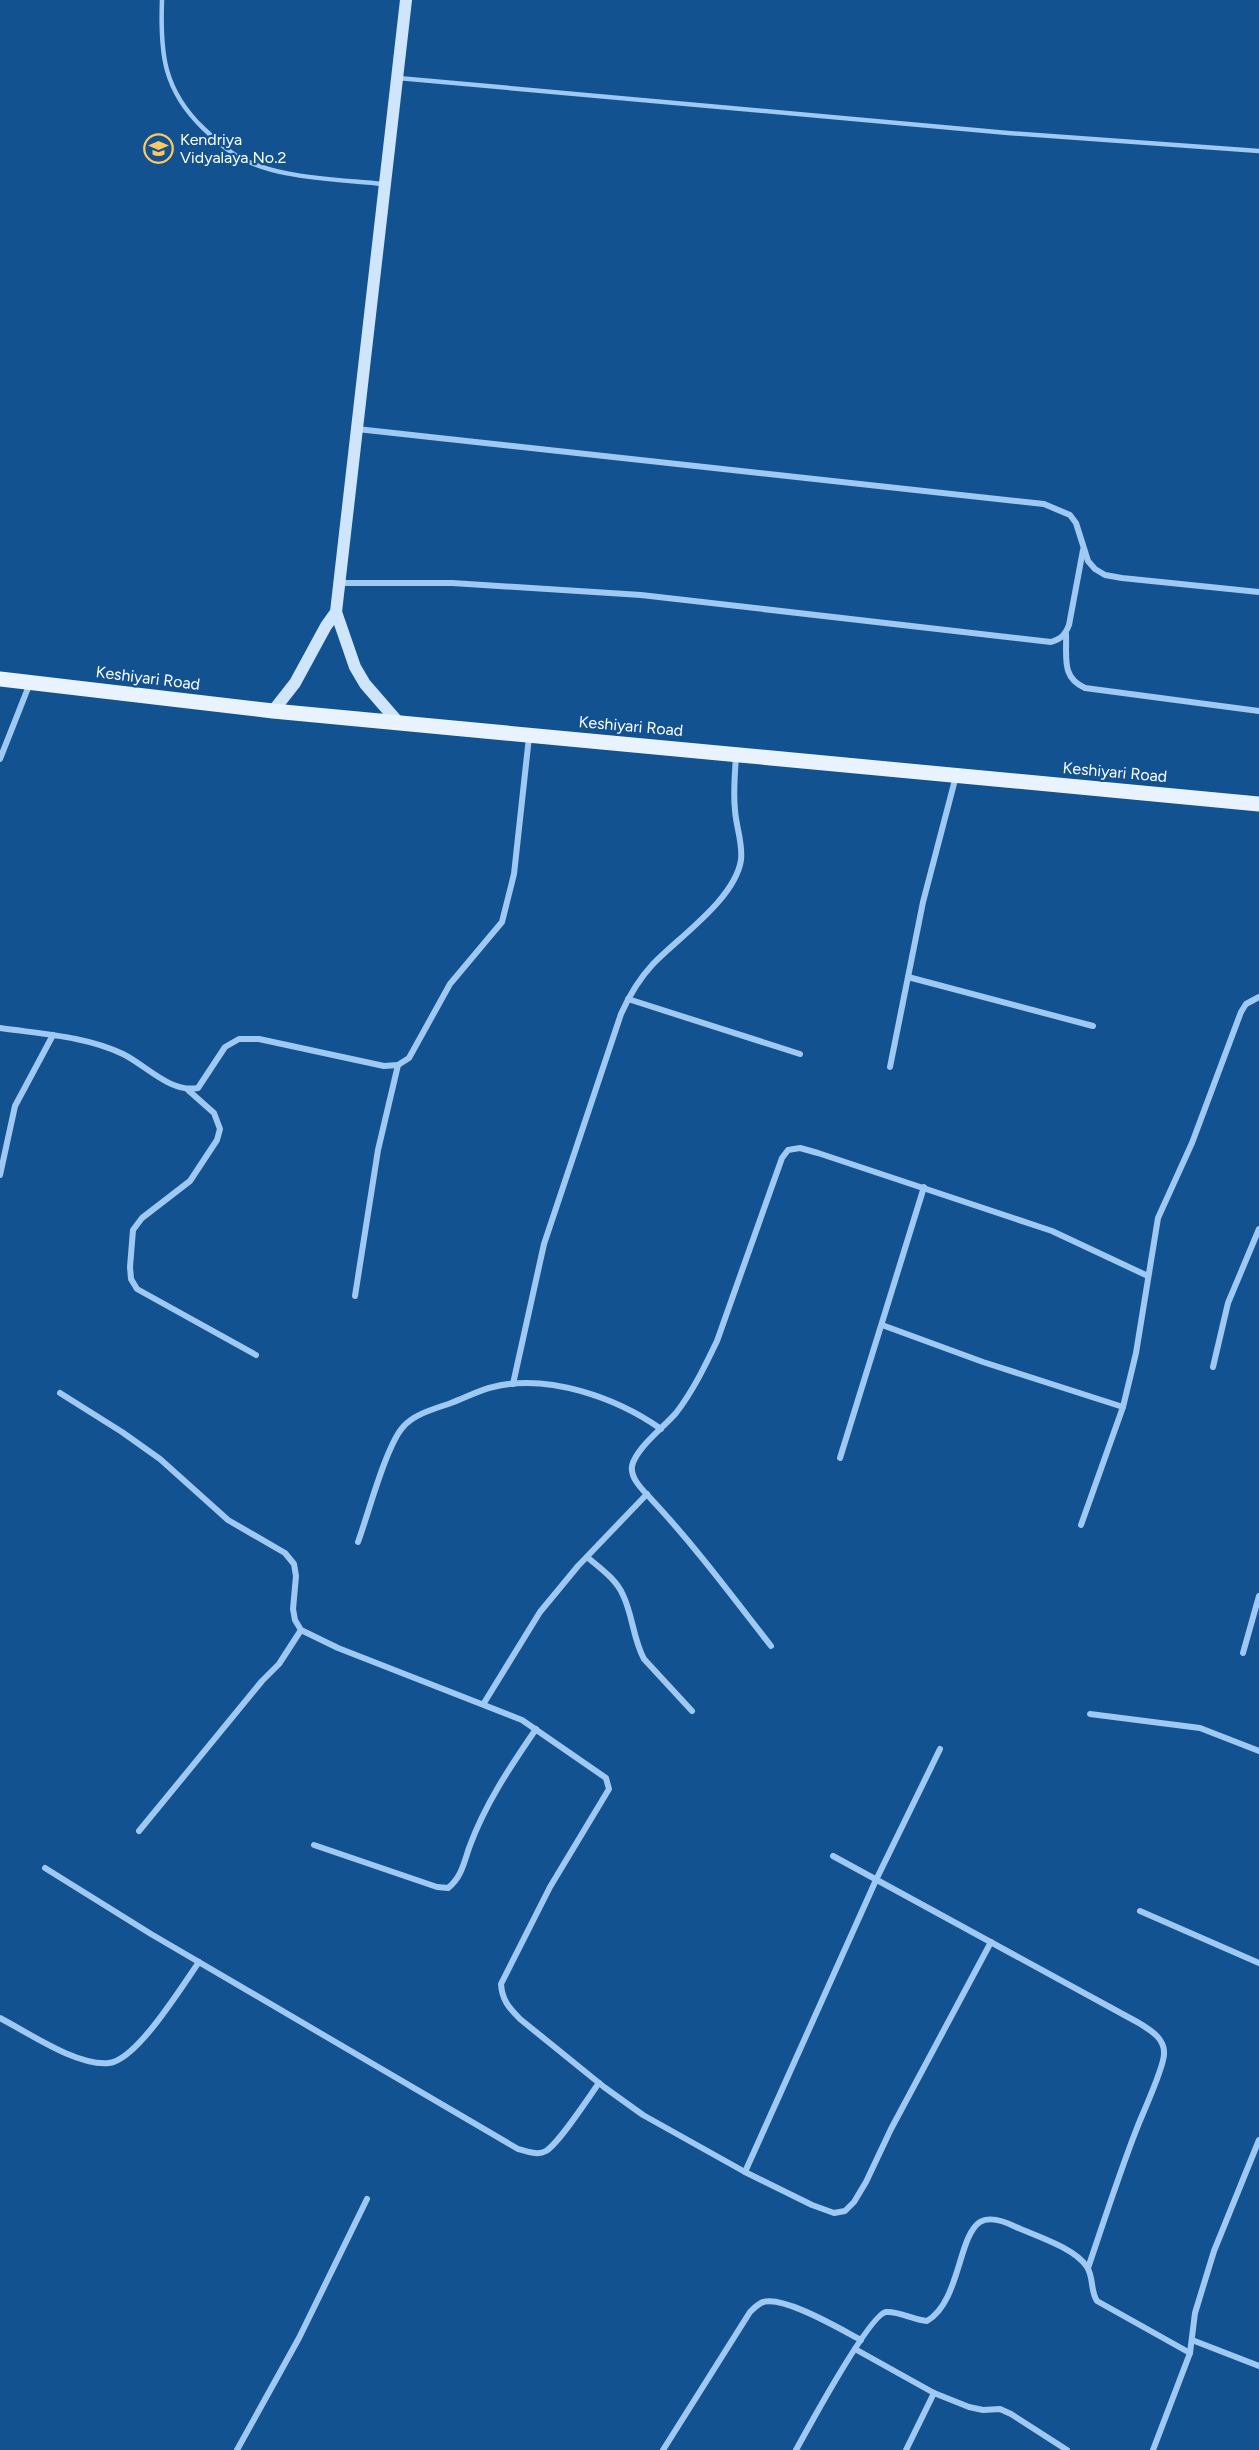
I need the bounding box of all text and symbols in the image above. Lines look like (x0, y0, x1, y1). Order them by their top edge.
place label: Kendriya Vidyalaya No.2 (180, 130, 286, 167)
school or university icon: Kendriya Vidyalaya No.2 (143, 132, 175, 164)
street label: Keshiyari Road (95, 662, 201, 694)
street label: Keshiyari Road (578, 712, 684, 740)
street label: Keshiyari Road (1062, 758, 1168, 786)

